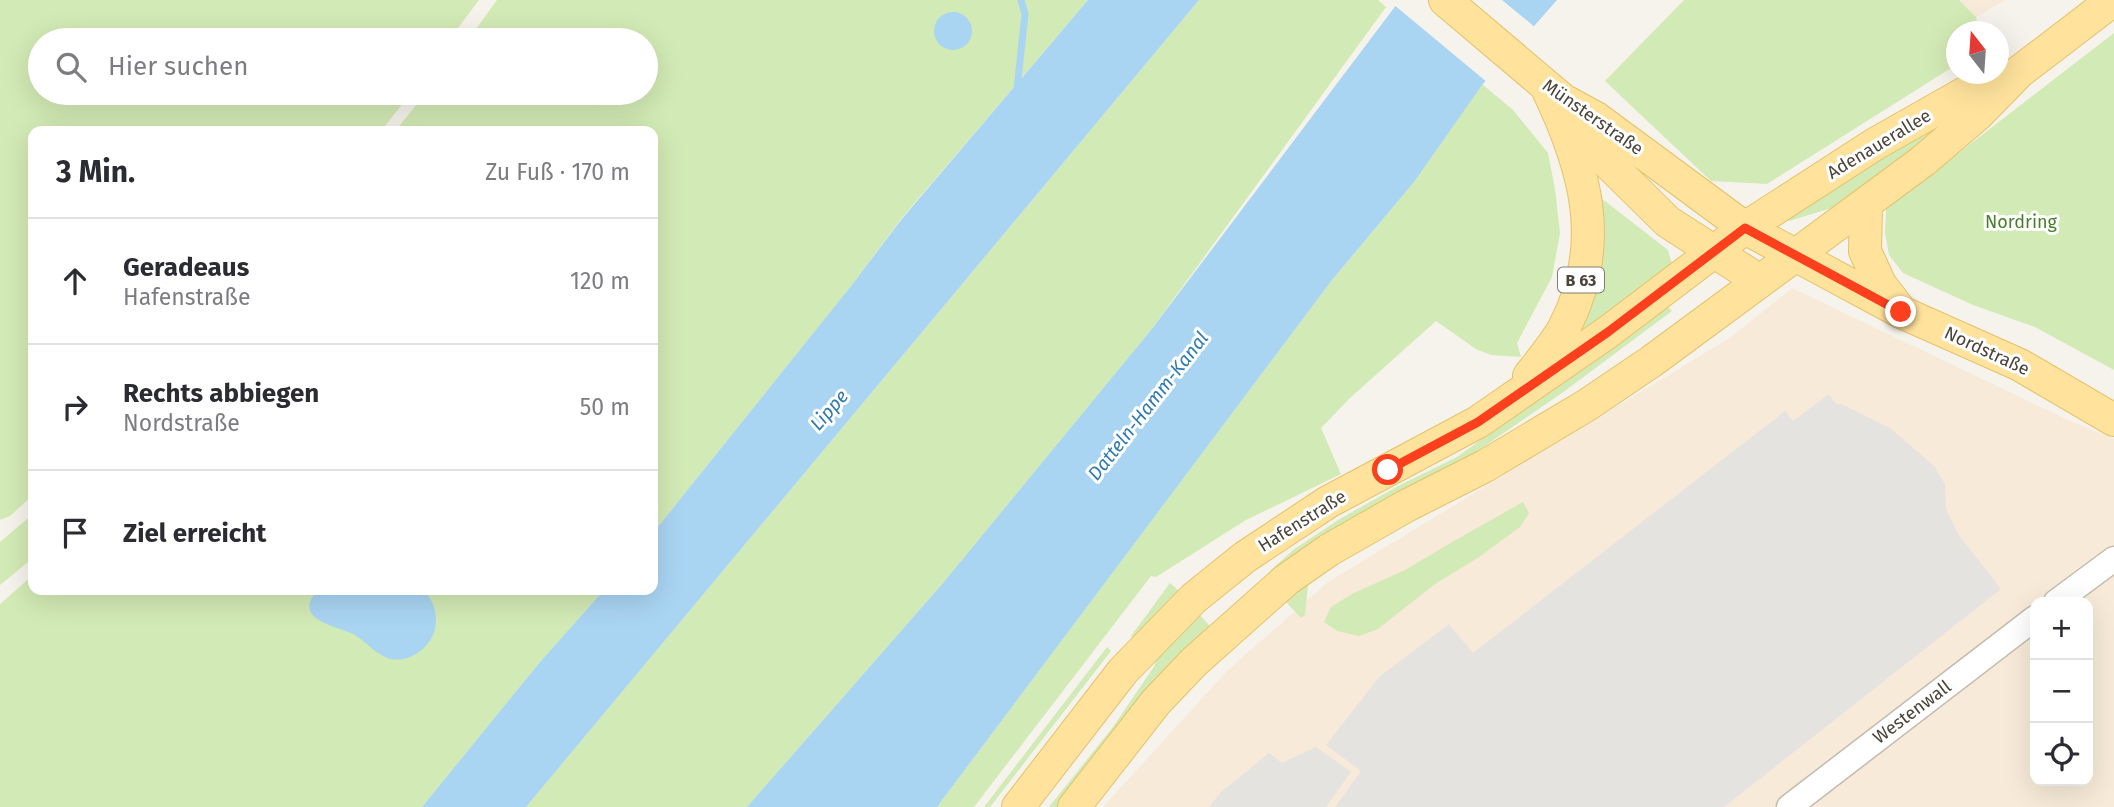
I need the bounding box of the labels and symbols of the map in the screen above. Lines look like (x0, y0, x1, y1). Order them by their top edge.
north arrow (1946, 21, 2009, 84)
street label: Münsterstraße (1539, 74, 1647, 160)
street label: Adenauerallee (1823, 104, 1935, 184)
park label: Nordring (1985, 211, 2058, 233)
road number: B 63 (1558, 268, 1604, 292)
route end (1885, 296, 1916, 327)
street label: Nordstraße (1941, 322, 2033, 380)
water label: Datteln-Hamm-Kanal (1083, 327, 1213, 485)
water label: Lippe (805, 385, 853, 435)
route start (1372, 454, 1403, 485)
street label: Hafenstraße (1254, 485, 1350, 557)
street label: Westenwall (1869, 675, 1955, 749)

